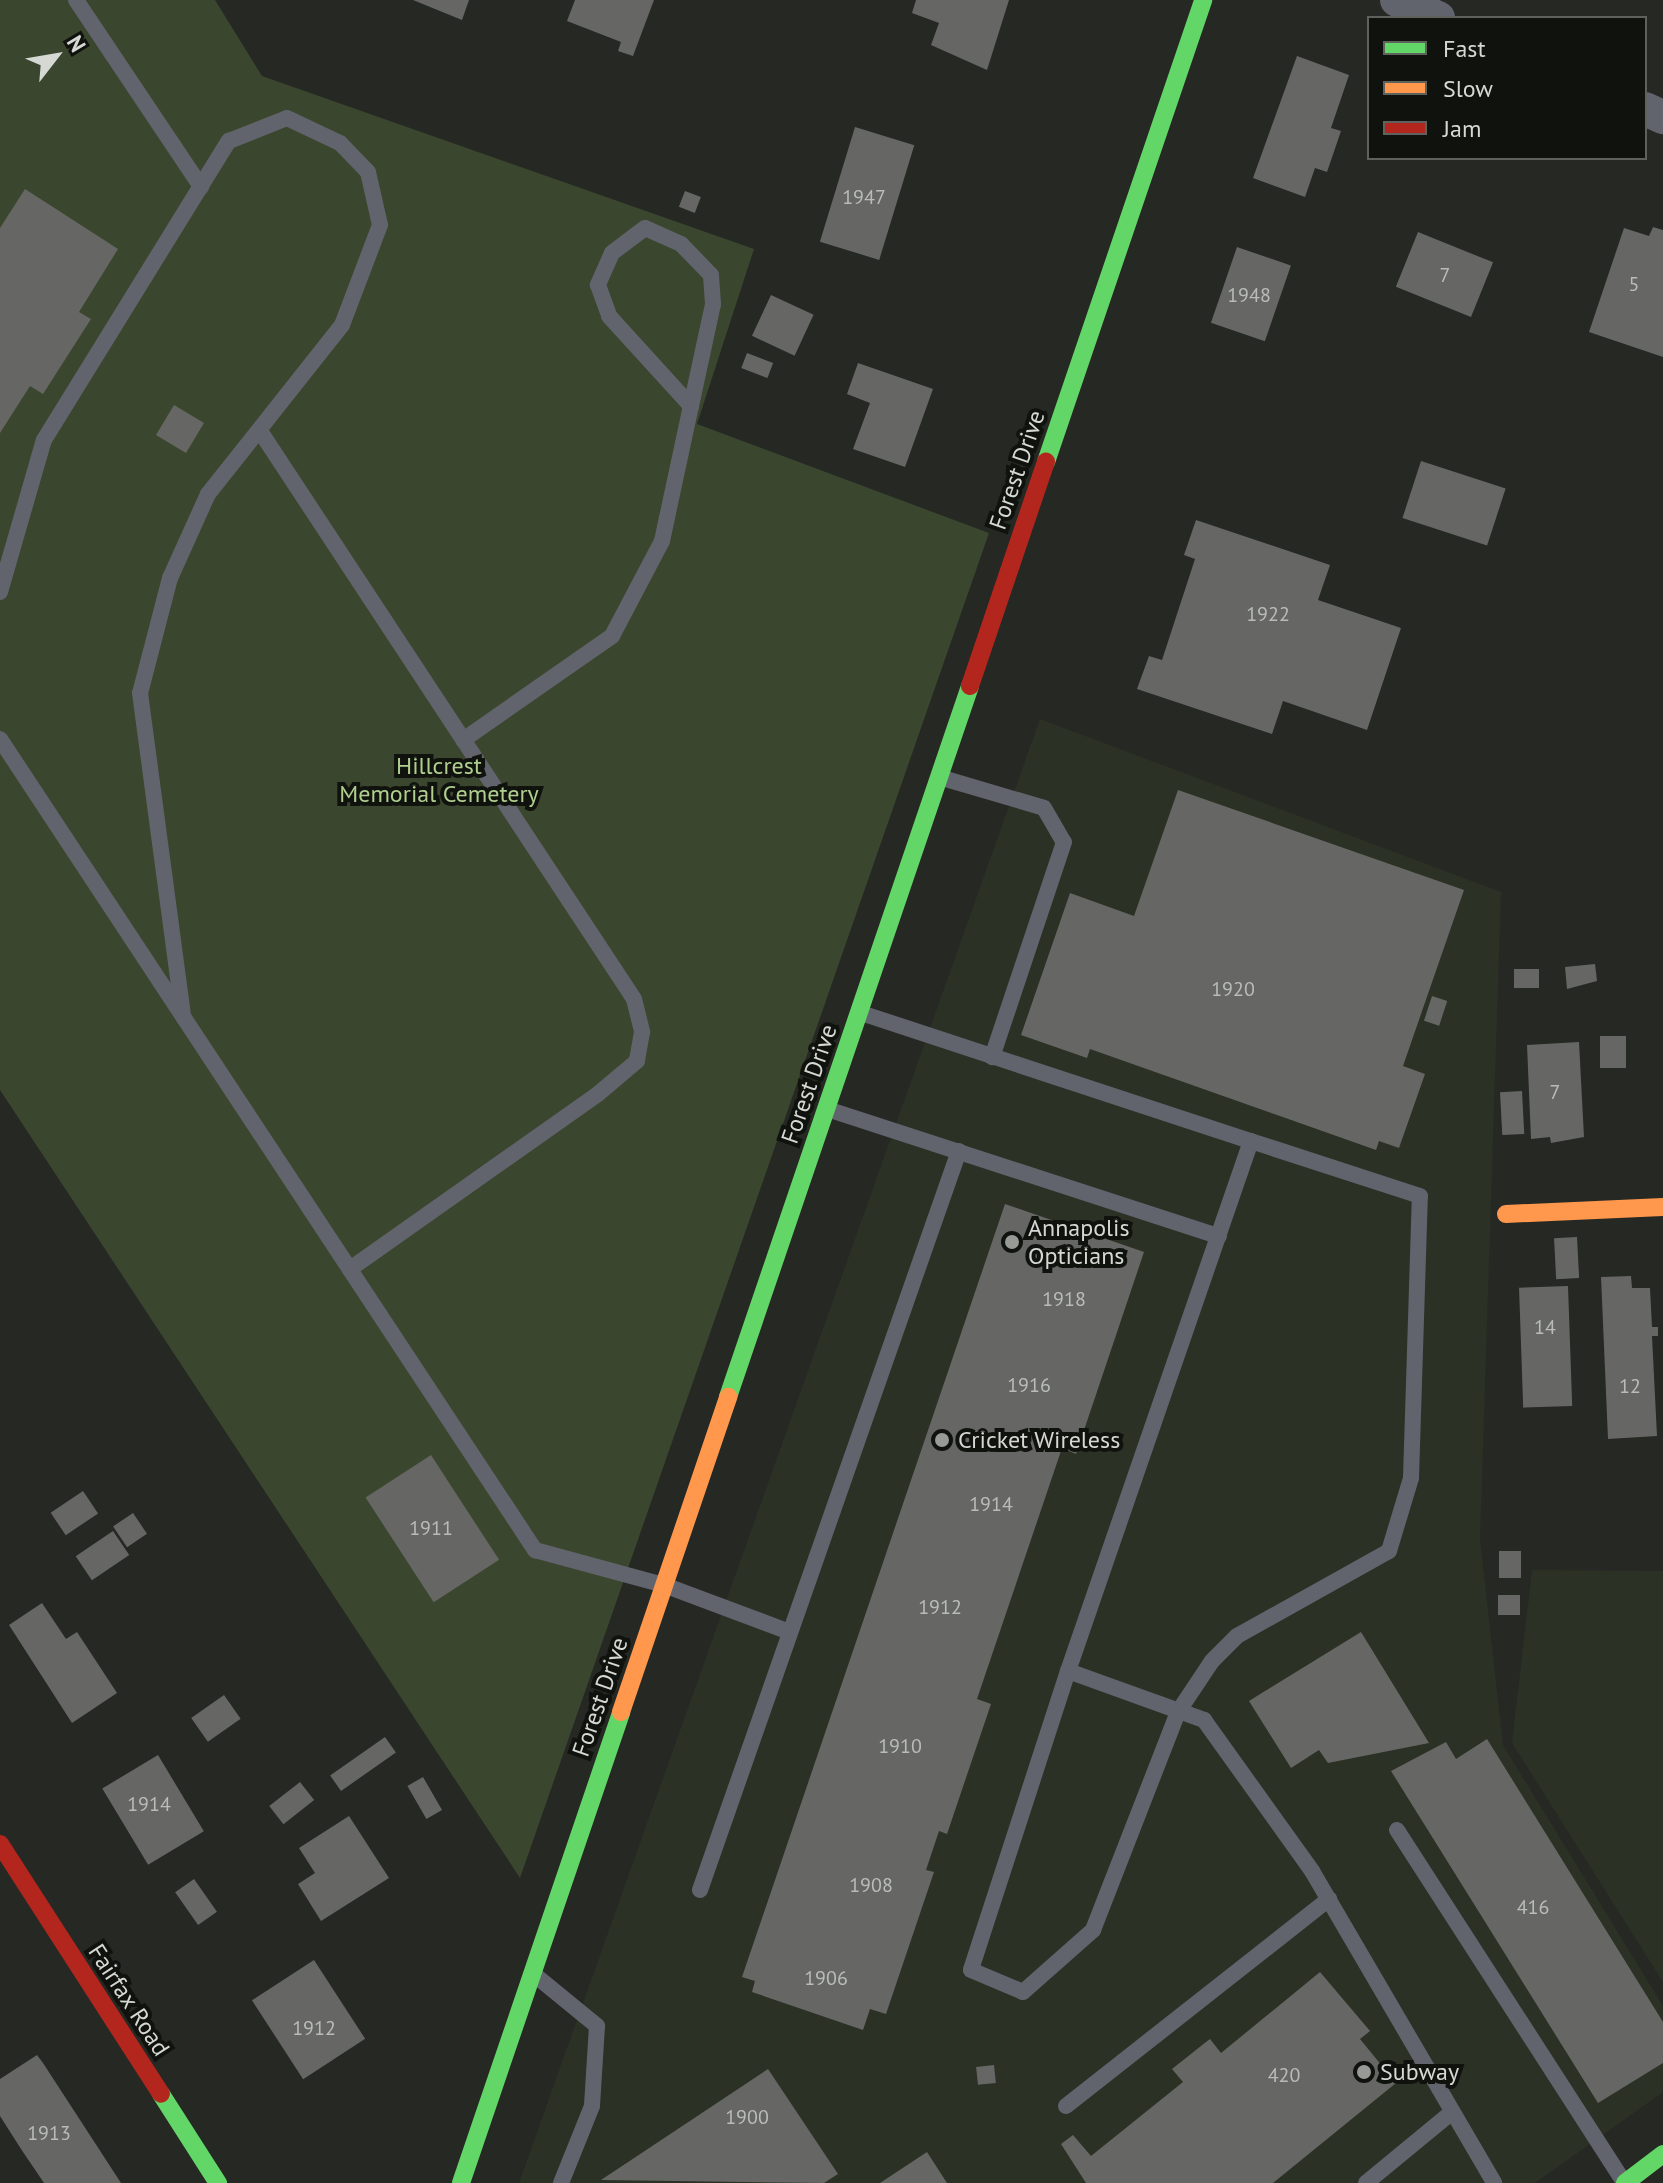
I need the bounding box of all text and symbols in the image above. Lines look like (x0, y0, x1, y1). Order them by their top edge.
north arrow (16, 16, 96, 96)
legend (1367, 16, 1647, 160)
text: N (61, 30, 92, 57)
text: Fast (1443, 33, 1486, 64)
text: Slow (1443, 73, 1493, 104)
text: Jam (1443, 113, 1481, 144)
house number: 1947 (842, 185, 886, 209)
house number: 7 (1440, 263, 1450, 287)
house number: 5 (1629, 272, 1639, 296)
house number: 1948 (1227, 283, 1271, 307)
street label: Forest Drive (983, 407, 1051, 533)
house number: 1922 (1246, 602, 1290, 626)
park label: Hillcrest Memorial Cemetery (339, 752, 539, 808)
house number: 1920 (1211, 977, 1255, 1001)
street label: Forest Drive (775, 1021, 843, 1147)
house number: 7 (1550, 1080, 1560, 1104)
place label: Annapolis Opticians (1028, 1214, 1130, 1270)
marker: Annapolis Opticians (1003, 1233, 1021, 1251)
house number: 1918 (1042, 1287, 1086, 1311)
house number: 14 (1534, 1315, 1556, 1339)
house number: 1916 (1007, 1373, 1051, 1397)
house number: 12 (1619, 1374, 1641, 1398)
place label: Cricket Wireless (958, 1426, 1121, 1454)
marker: Cricket Wireless (933, 1431, 951, 1449)
house number: 1914 (969, 1492, 1013, 1516)
house number: 1911 (409, 1516, 453, 1540)
house number: 1912 (918, 1595, 962, 1619)
street label: Forest Drive (566, 1634, 634, 1760)
house number: 1910 (878, 1734, 922, 1758)
house number: 1914 (127, 1792, 171, 1816)
house number: 1908 (849, 1873, 893, 1897)
house number: 416 (1517, 1895, 1549, 1919)
street label: Fairfax Road (82, 1938, 176, 2062)
house number: 1906 (804, 1966, 848, 1990)
house number: 1912 (292, 2016, 336, 2040)
place label: Subway (1380, 2058, 1459, 2086)
house number: 420 (1268, 2063, 1300, 2087)
marker: Subway (1355, 2063, 1373, 2081)
house number: 1900 (725, 2105, 769, 2129)
house number: 1913 (27, 2121, 71, 2145)

